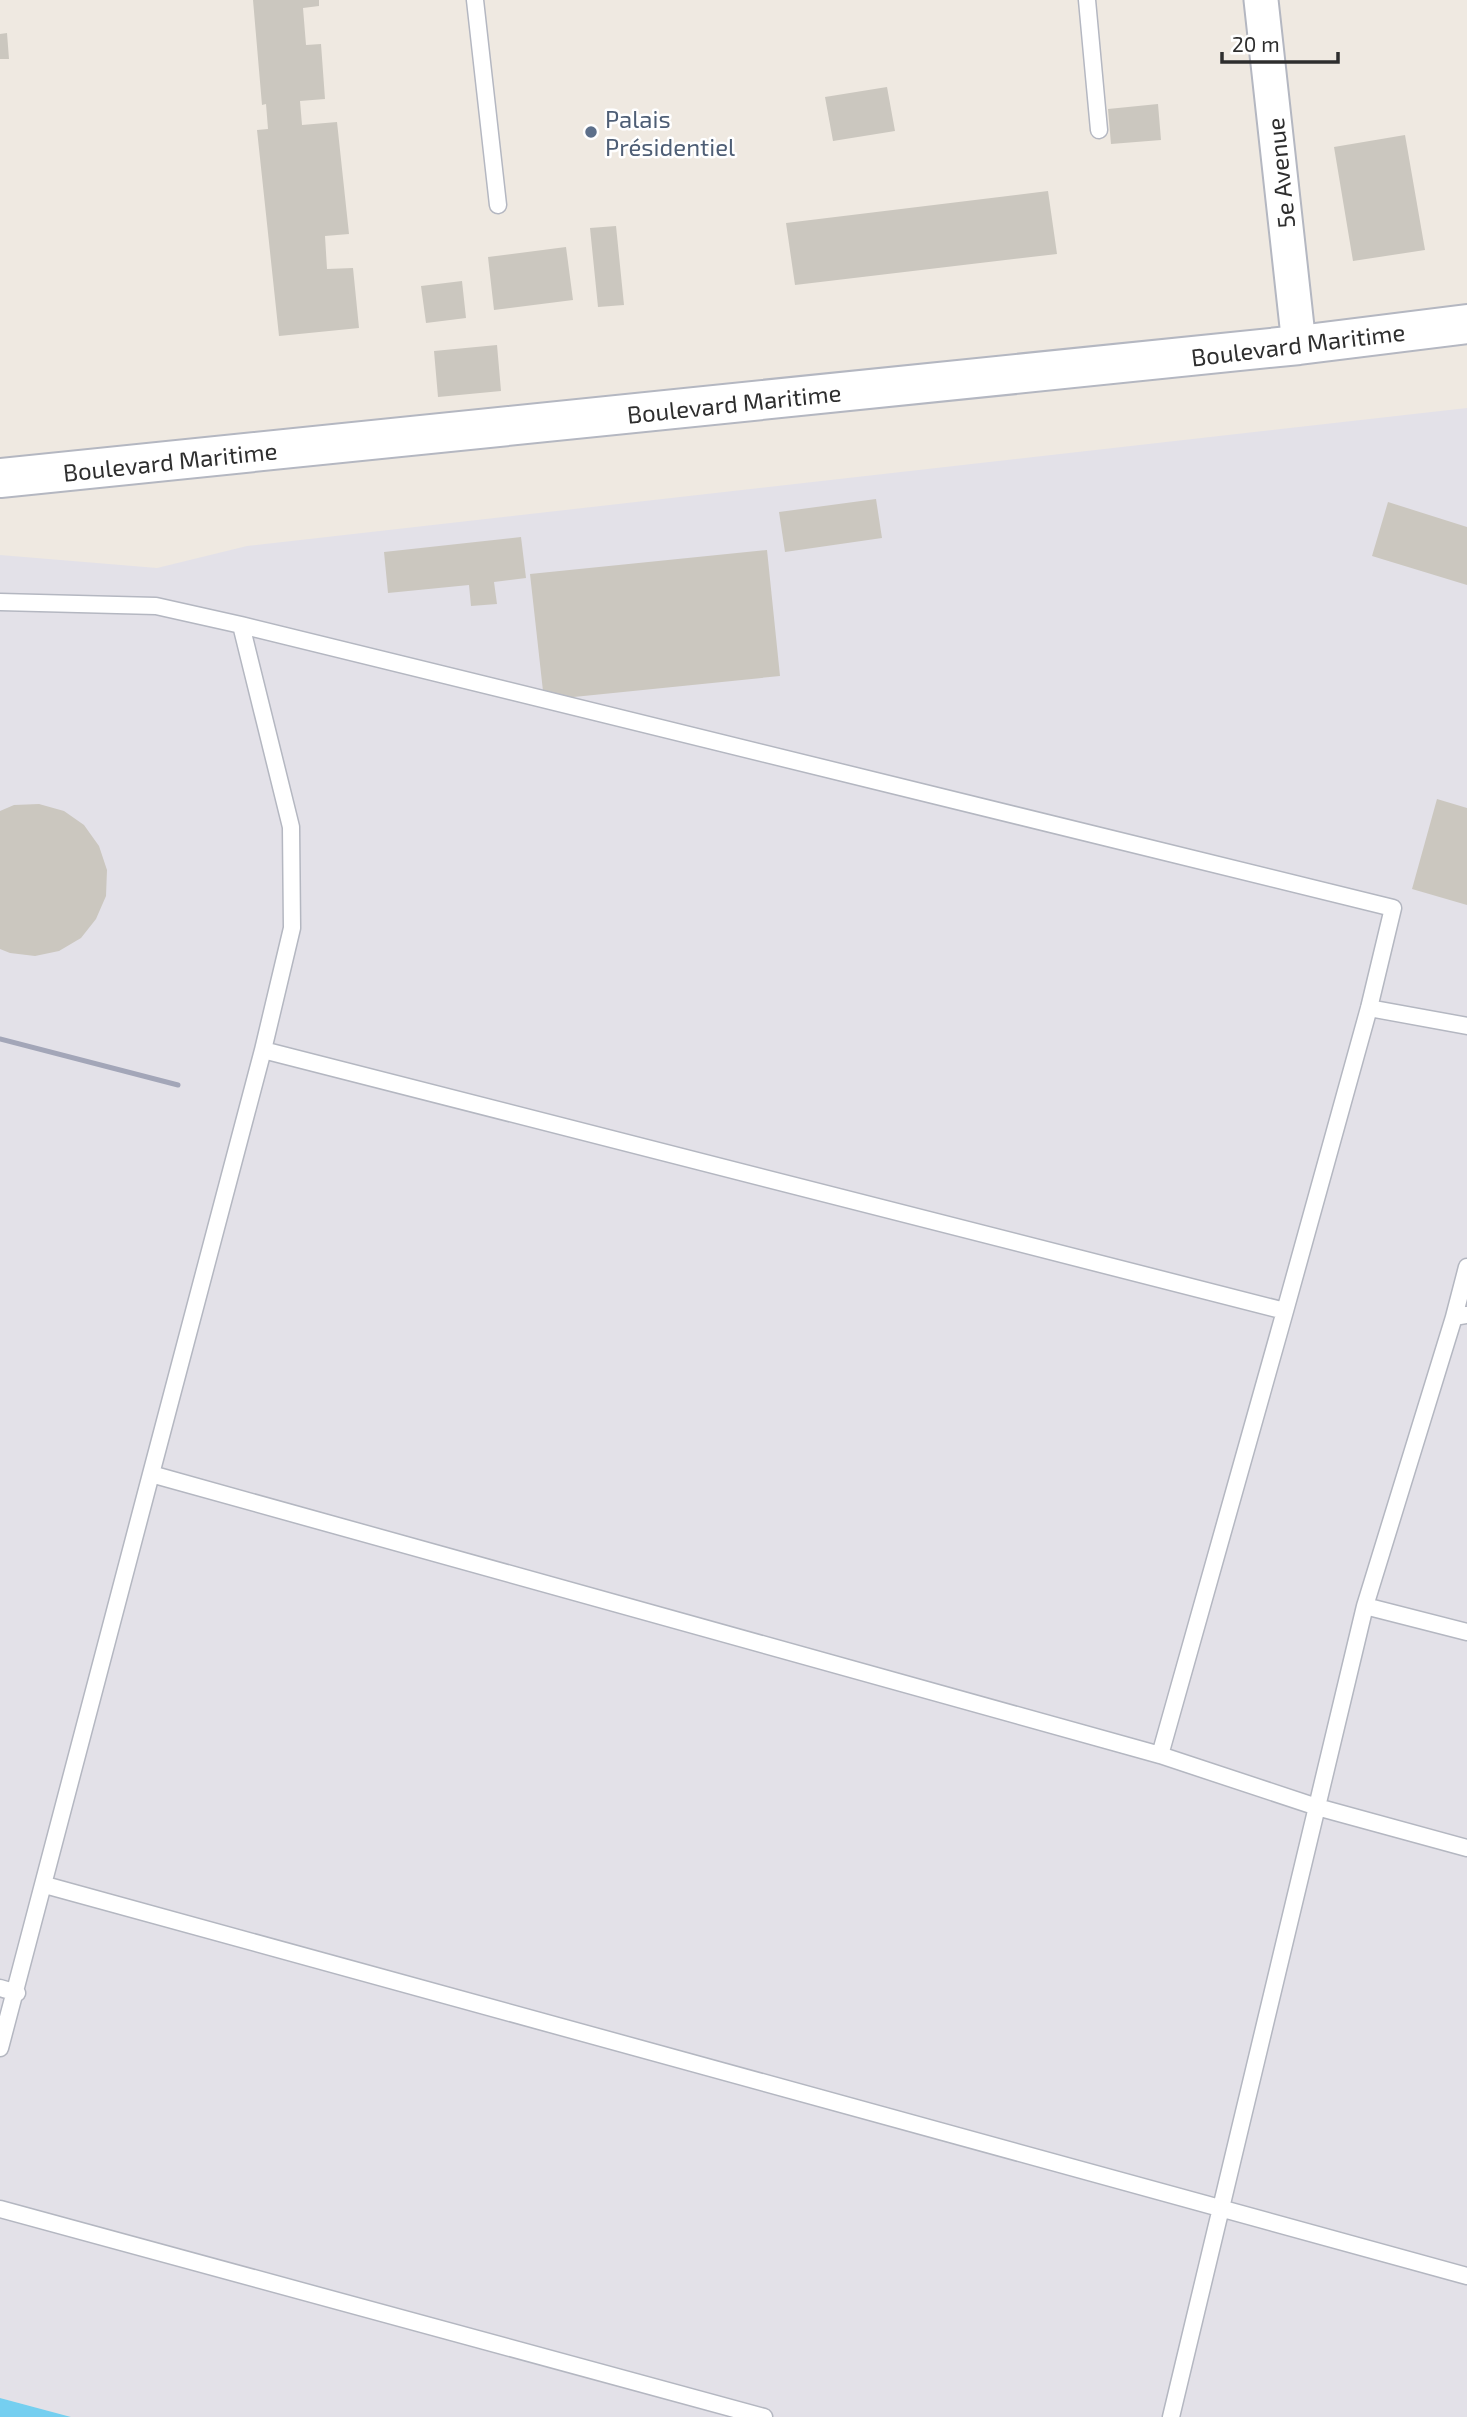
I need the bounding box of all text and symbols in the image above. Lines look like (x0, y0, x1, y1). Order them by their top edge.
scale bar (1222, 21, 1338, 65)
text: 20 m (1232, 31, 1280, 56)
place label: Palais Présidentiel (605, 104, 735, 161)
street label: 5e Avenue (1260, 116, 1300, 230)
marker: Palais Présidentiel (583, 124, 599, 140)
street label: Boulevard Maritime (1189, 316, 1407, 372)
street label: Boulevard Maritime (625, 377, 843, 429)
street label: Boulevard Maritime (61, 435, 279, 487)

